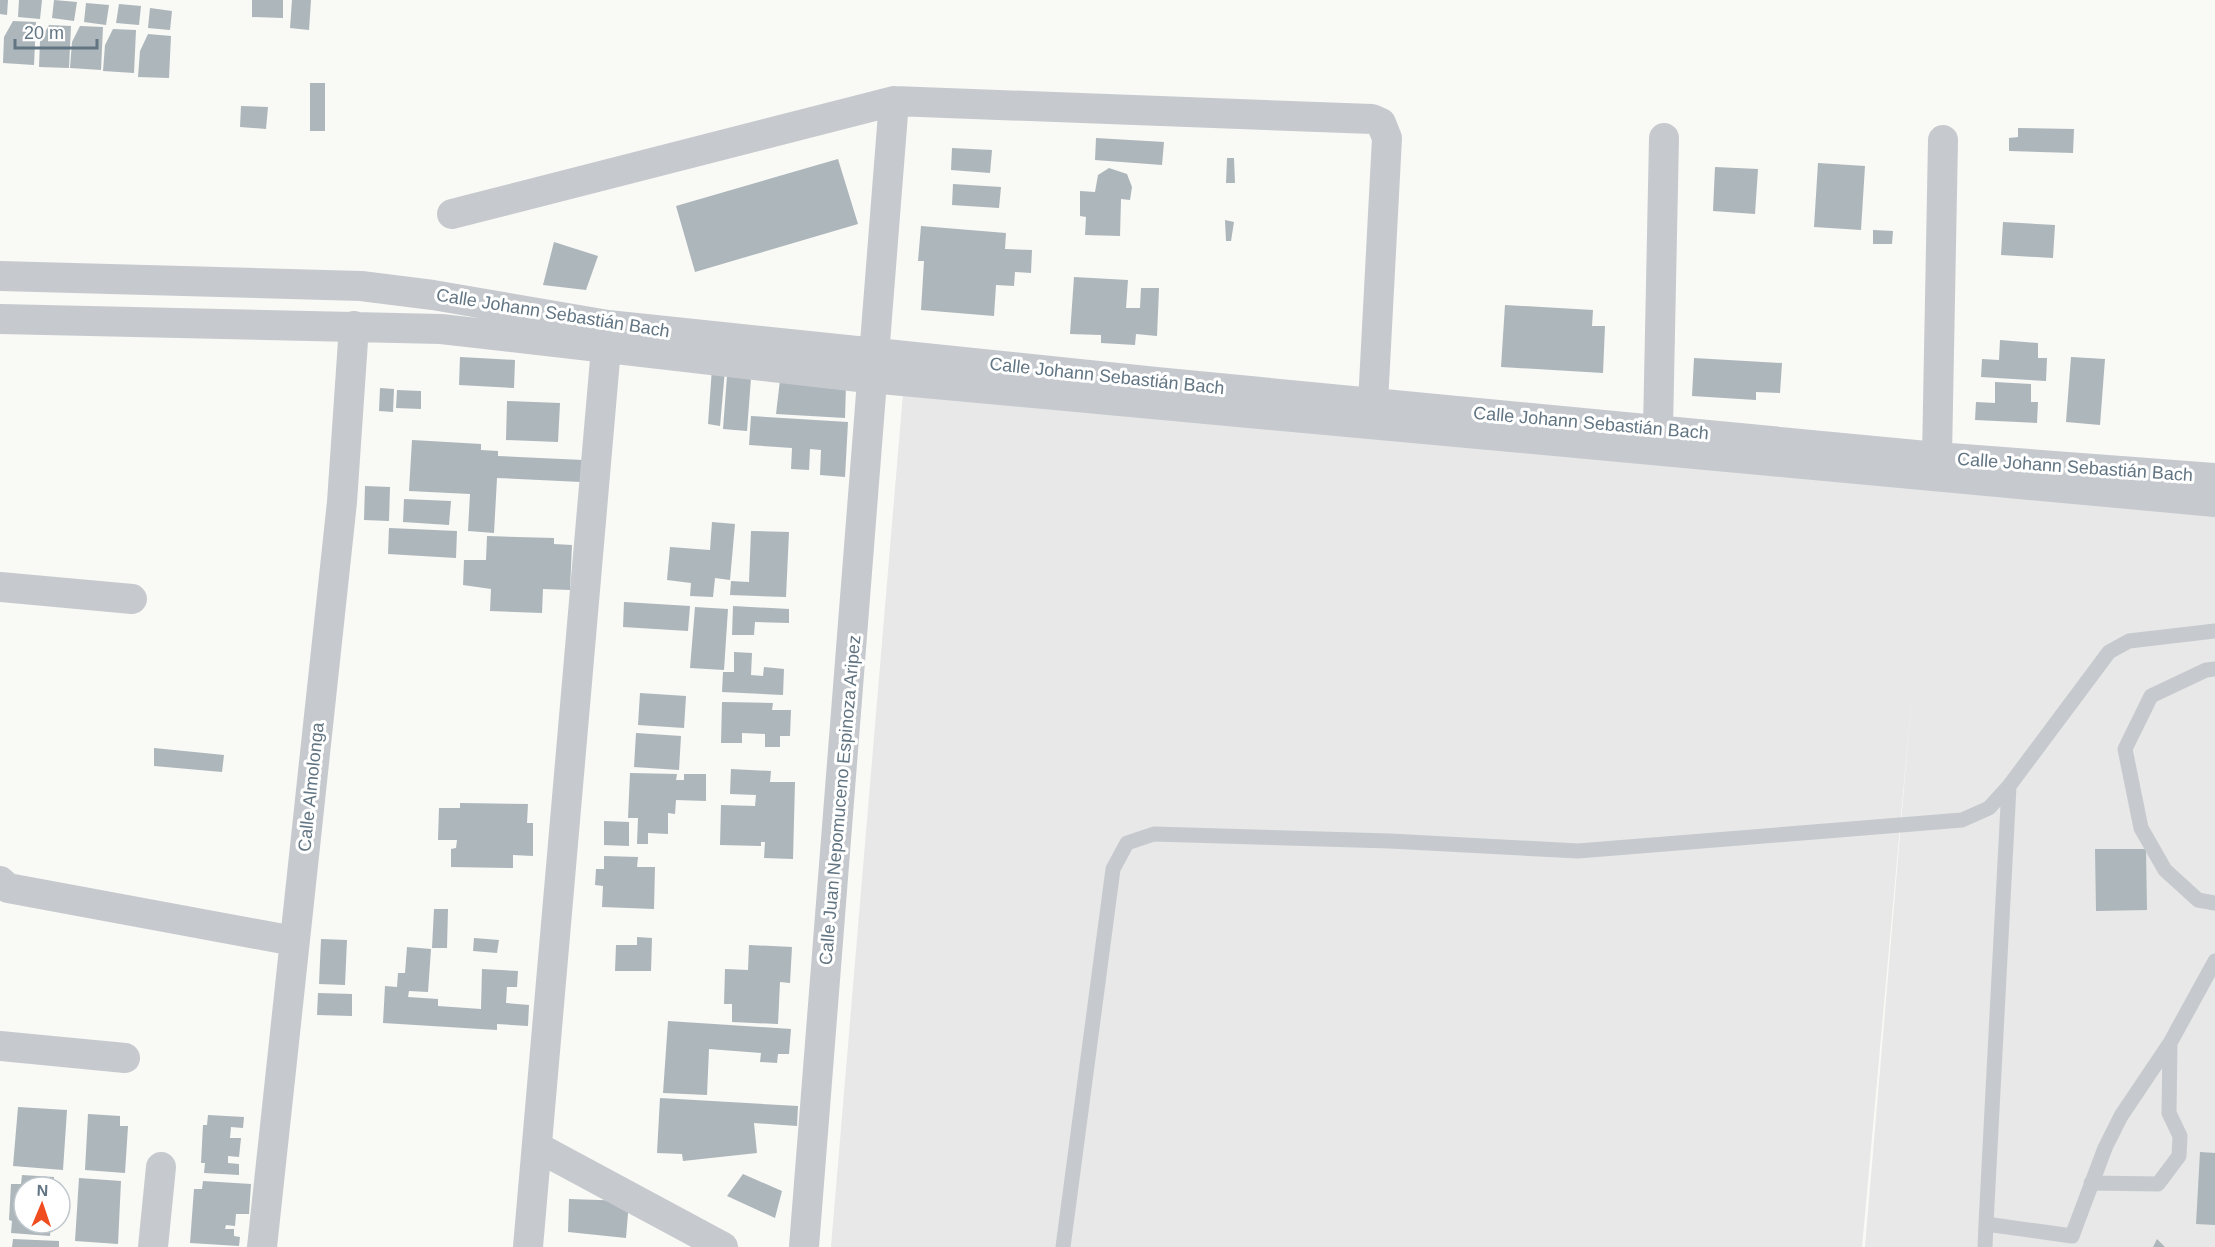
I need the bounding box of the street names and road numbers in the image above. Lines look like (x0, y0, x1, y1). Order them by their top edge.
street label: Calle Johann Sebastián Bach (435, 285, 671, 341)
street label: Calle Johann Sebastián Bach (989, 354, 1225, 398)
street label: Calle Johann Sebastián Bach (1472, 403, 1710, 443)
street label: Calle Johann Sebastián Bach (1957, 449, 2193, 485)
street label: Calle Juan Nepomuceno Espinoza Aripez (816, 634, 864, 966)
street label: Calle Almolonga (294, 720, 328, 853)

